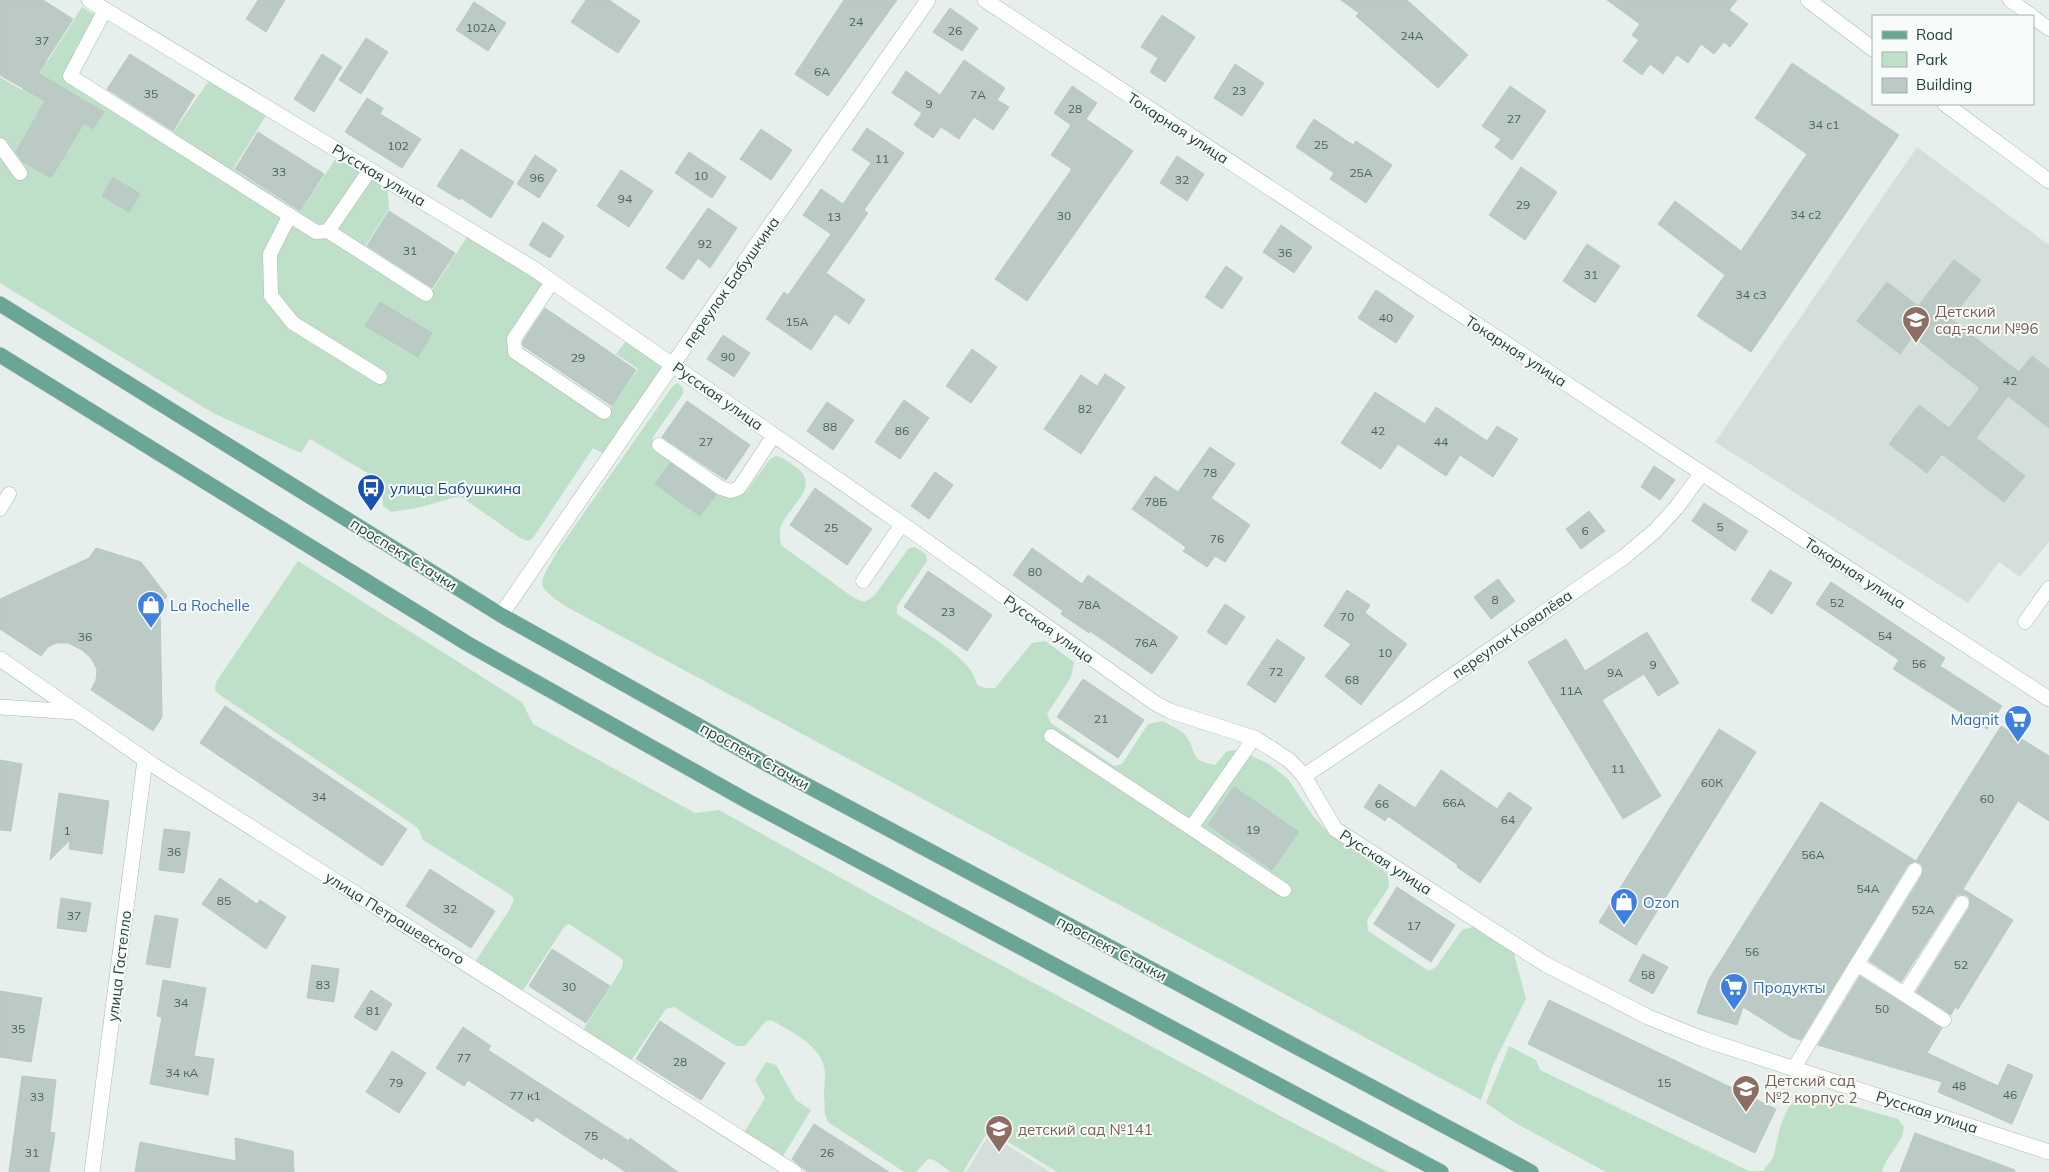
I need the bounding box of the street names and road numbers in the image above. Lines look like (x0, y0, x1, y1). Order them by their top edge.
street label: Токарная улица (1124, 88, 1232, 168)
street label: Русская улица (329, 140, 429, 210)
street label: переулок Бабушкина (679, 213, 783, 351)
street label: Токарная улица (1462, 311, 1570, 391)
street label: Русская улица (669, 358, 767, 434)
street label: проспект Стачки (347, 514, 461, 594)
street label: Токарная улица (1801, 533, 1909, 613)
street label: переулок Ковалёва (1448, 585, 1576, 683)
street label: Русская улица (1000, 591, 1098, 667)
street label: проспект Стачки (697, 718, 813, 794)
street label: Русская улица (1336, 825, 1436, 899)
street label: улица Петрашевского (322, 867, 468, 969)
street label: улица Гастелло (103, 909, 135, 1023)
street label: проспект Стачки (1054, 911, 1170, 985)
street label: Русская улица (1874, 1087, 1980, 1137)

